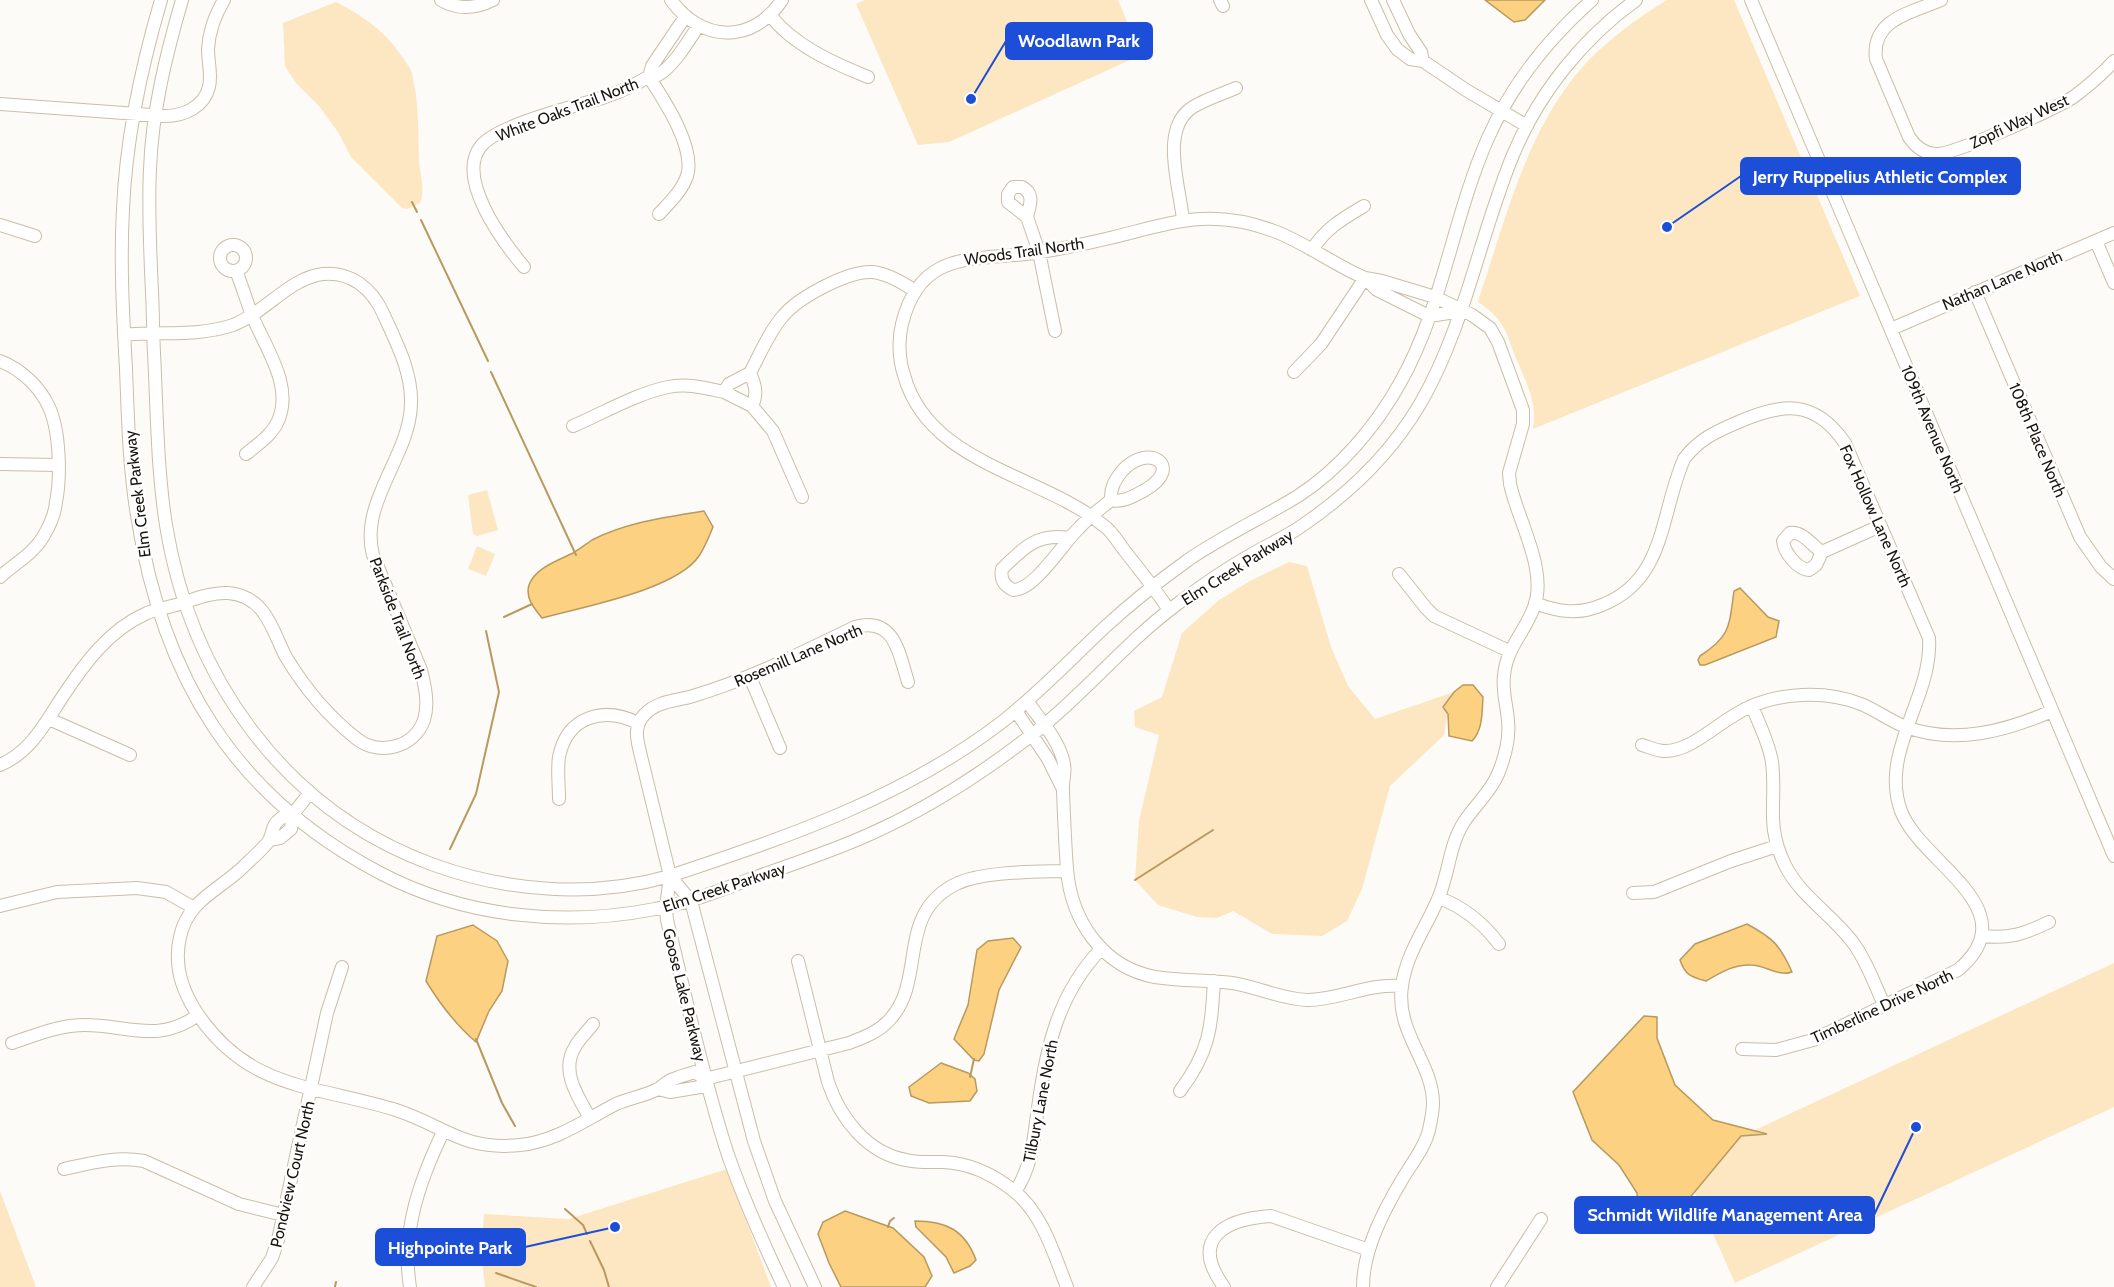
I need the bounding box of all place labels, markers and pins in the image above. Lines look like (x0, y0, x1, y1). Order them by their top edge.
callout: Woodlawn Park (1006, 23, 1152, 59)
callout: Jerry Ruppelius Athletic Complex (1741, 158, 2020, 194)
callout: Schmidt Wildlife Management Area (1575, 1197, 1874, 1233)
callout: Highpointe Park (376, 1229, 525, 1265)

